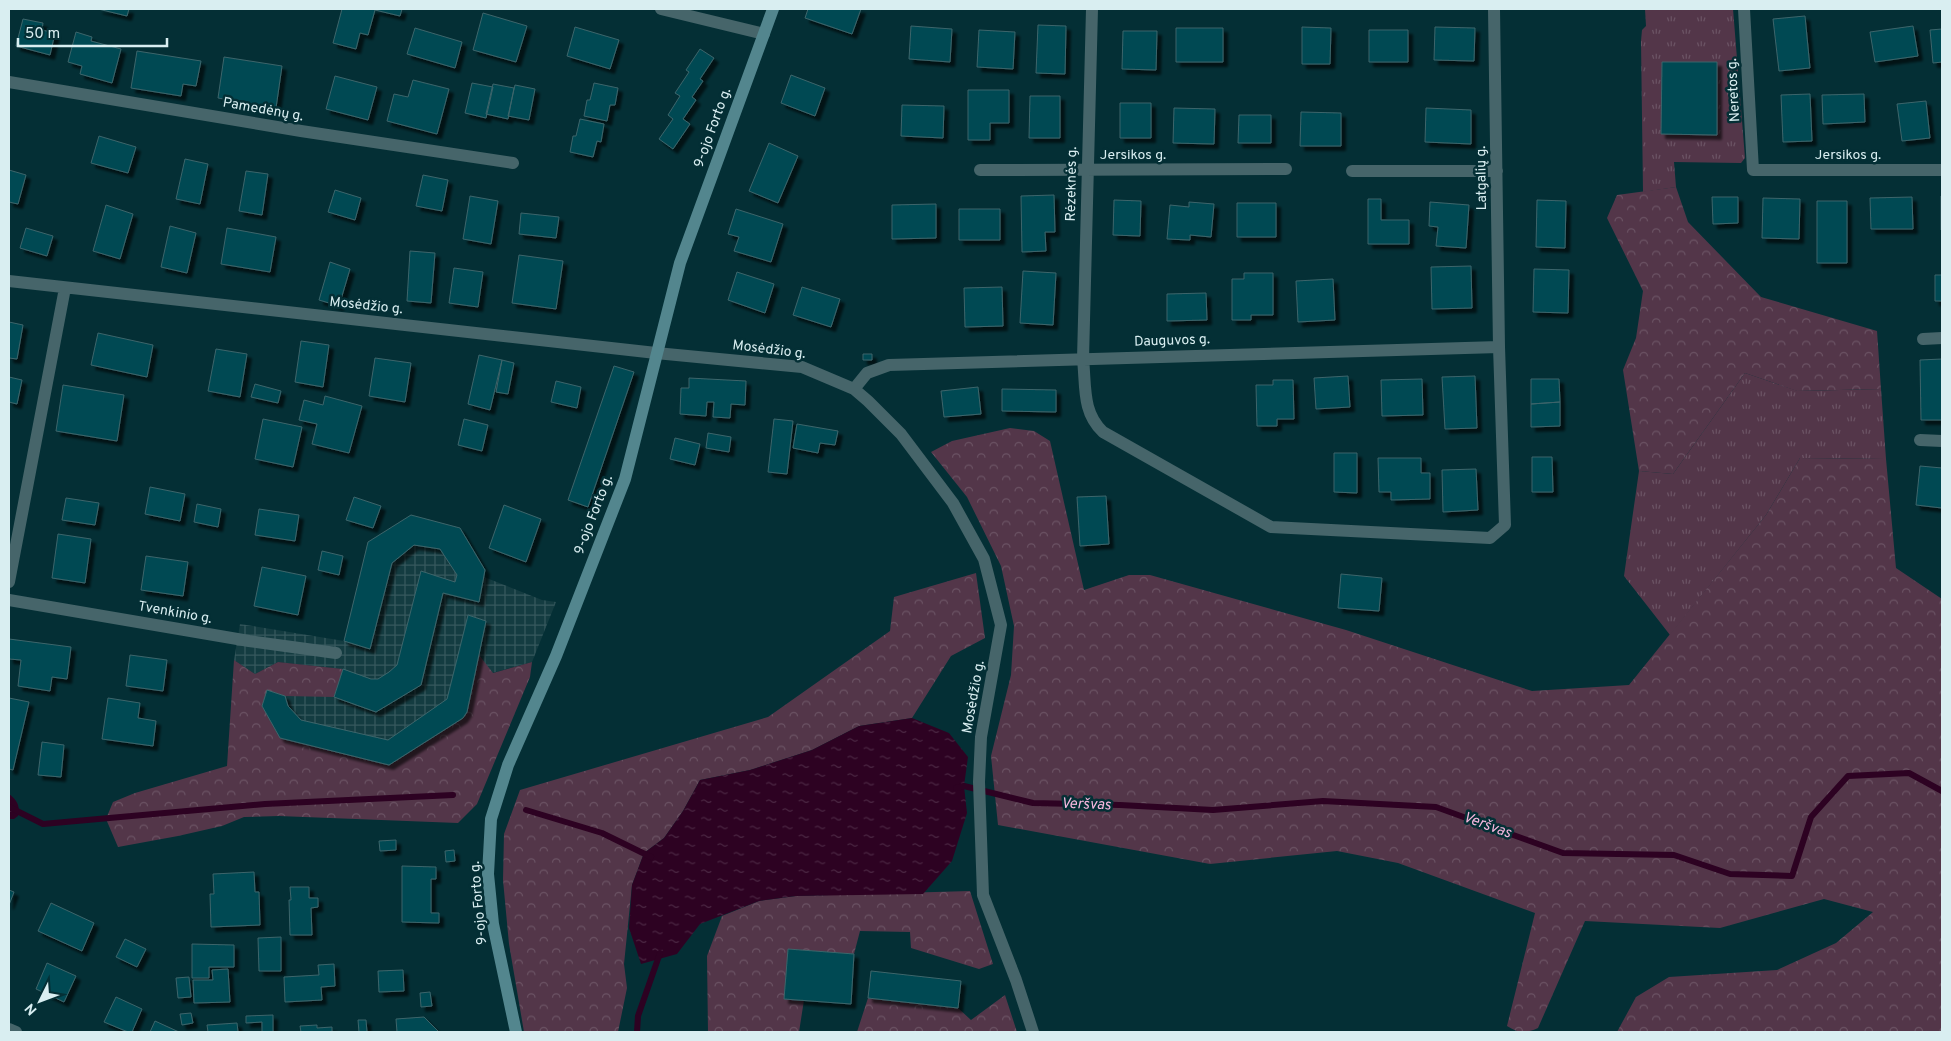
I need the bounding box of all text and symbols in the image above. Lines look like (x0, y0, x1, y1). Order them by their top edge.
scale bar (18, 15, 166, 47)
text: 50 m (25, 25, 60, 44)
street label: Neretos g. (1724, 58, 1744, 122)
street label: 9-ojo Forto g. (691, 86, 735, 170)
street label: Pamedėnų g. (221, 95, 305, 125)
street label: Latgalių g. (1473, 145, 1491, 211)
street label: Rėzeknės g. (1063, 146, 1081, 222)
street label: Jersikos g. (1100, 147, 1166, 164)
street label: Jersikos g. (1815, 147, 1881, 164)
street label: Mosėdžio g. (328, 294, 404, 318)
street label: Dauguvos g. (1134, 331, 1210, 351)
street label: Mosėdžio g. (731, 337, 807, 363)
street label: 9-ojo Forto g. (571, 473, 617, 557)
street label: Tvenkinio g. (137, 598, 213, 628)
street label: Mosėdžio g. (959, 659, 989, 735)
water label: Veršvas (1061, 795, 1112, 815)
water label: Veršvas (1460, 809, 1514, 844)
street label: 9-ojo Forto g. (467, 860, 491, 946)
north arrow (15, 976, 65, 1026)
text: N (22, 999, 41, 1018)

